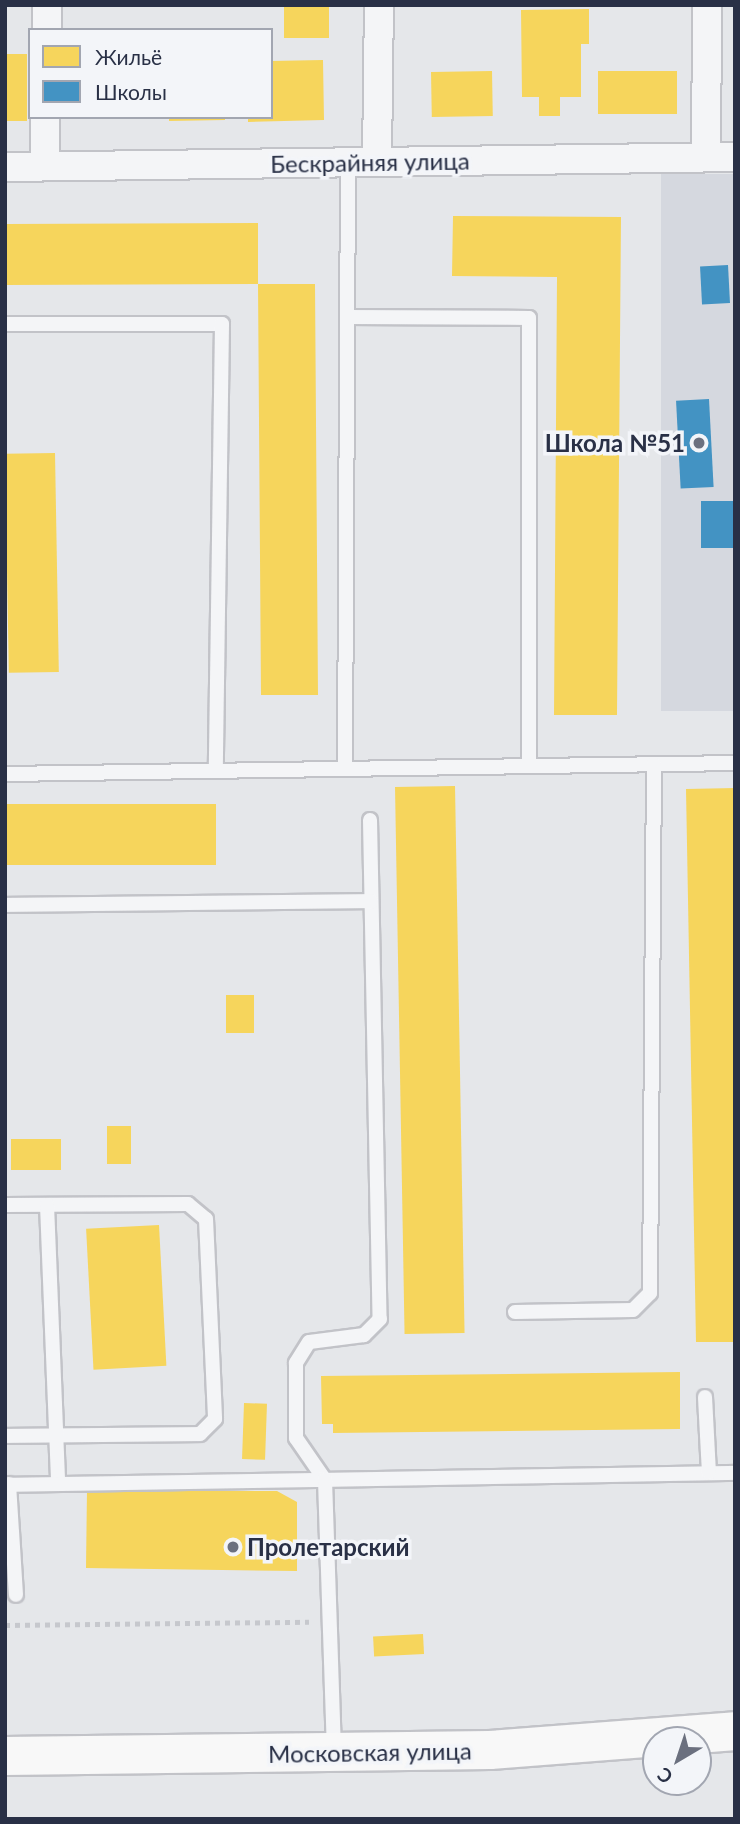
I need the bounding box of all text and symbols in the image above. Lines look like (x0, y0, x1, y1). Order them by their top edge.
legend (28, 28, 273, 119)
text: Жильё (95, 44, 162, 69)
text: Школы (95, 79, 167, 104)
street label: Бескрайняя улица (270, 146, 470, 178)
place label: Школа №51 (545, 429, 685, 457)
marker: Школа №51 (691, 435, 707, 451)
place label: Пролетарский (247, 1533, 410, 1561)
marker: Пролетарский (225, 1539, 241, 1555)
north arrow (642, 1726, 712, 1796)
street label: Московская улица (268, 1736, 472, 1768)
text: С (653, 1763, 677, 1789)

